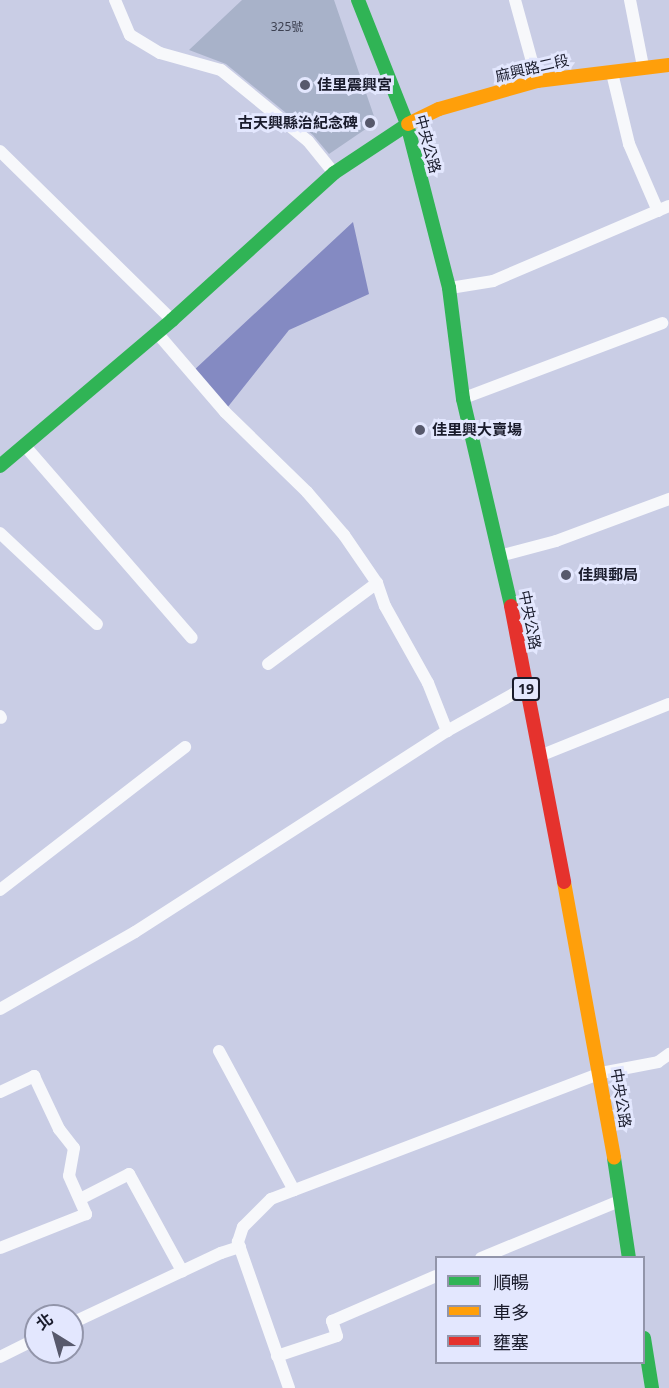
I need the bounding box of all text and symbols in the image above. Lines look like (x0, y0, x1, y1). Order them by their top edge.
house number: 325號 (271, 20, 303, 34)
street label: 麻興路二段 (493, 51, 571, 85)
place label: 佳里震興宮 (317, 76, 392, 94)
marker: 佳里震興宮 (298, 78, 312, 92)
street label: 中央公路 (412, 113, 444, 175)
place label: 古天興縣治紀念碑 (238, 114, 358, 132)
marker: 古天興縣治紀念碑 (363, 116, 377, 130)
place label: 佳里興大賣場 (432, 421, 522, 439)
marker: 佳里興大賣場 (413, 423, 427, 437)
place label: 佳興郵局 (578, 566, 638, 584)
marker: 佳興郵局 (559, 568, 573, 582)
street label: 中央公路 (515, 589, 545, 651)
road number: 19 (511, 678, 541, 700)
street label: 中央公路 (607, 1067, 635, 1129)
legend (435, 1256, 645, 1364)
text: 順暢 (493, 1270, 529, 1294)
text: 車多 (493, 1300, 529, 1324)
north arrow (24, 1304, 84, 1364)
text: 北 (31, 1308, 57, 1335)
text: 壅塞 (493, 1330, 529, 1354)

